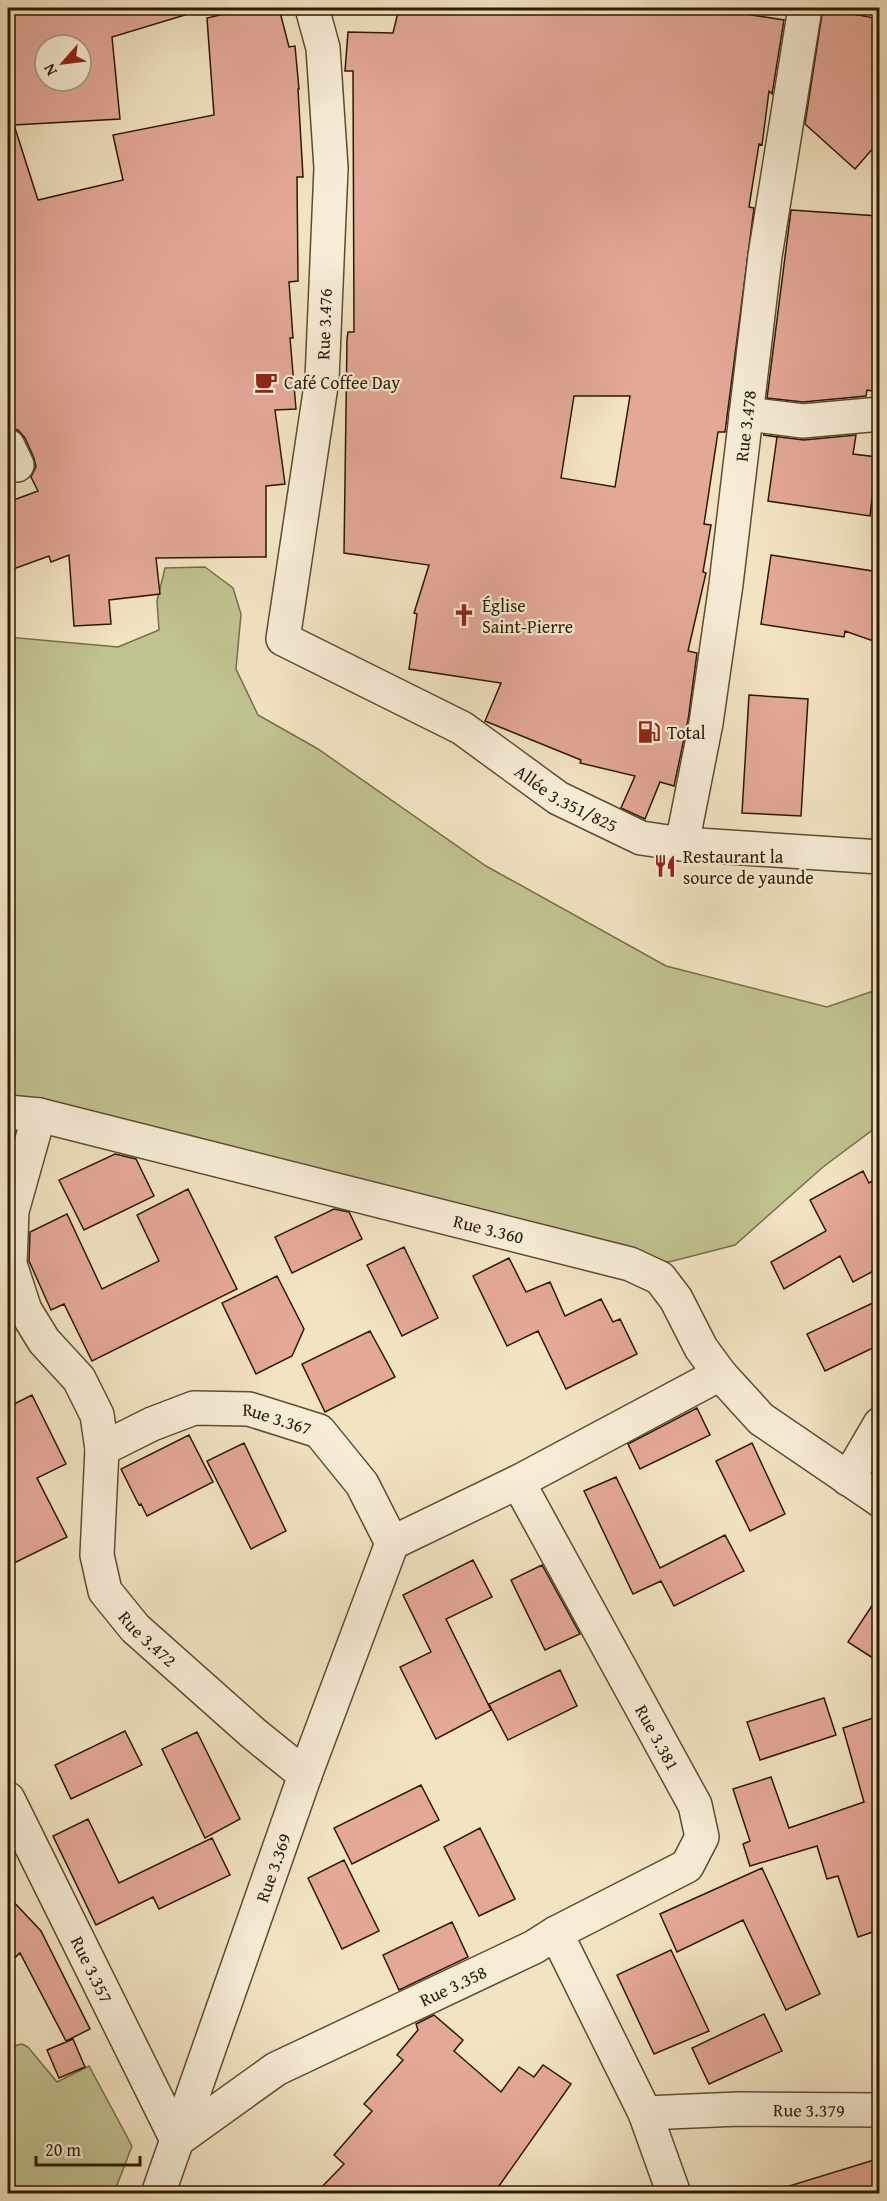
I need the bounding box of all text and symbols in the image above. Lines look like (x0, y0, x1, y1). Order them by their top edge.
north arrow (33, 33, 93, 93)
text: N (37, 59, 63, 80)
street label: Rue 3.476 (309, 288, 339, 360)
cafe icon: Café Coffee Day (253, 369, 279, 395)
place label: Café Coffee Day (284, 369, 400, 396)
street label: Rue 3.478 (727, 389, 762, 463)
place label: Église Saint-Pierre (482, 592, 573, 640)
church icon: Église Saint-Pierre (451, 602, 477, 628)
fuel station icon: Total (636, 719, 662, 745)
place label: Total (667, 719, 706, 746)
street label: Allée 3.351/825 (509, 757, 623, 838)
place label: Restaurant la source de yaunde (683, 843, 814, 891)
restaurant icon: Restaurant la source de yaunde (652, 853, 678, 879)
street label: Rue 3.360 (451, 1207, 527, 1250)
street label: Rue 3.367 (242, 1395, 315, 1441)
street label: Rue 3.472 (112, 1604, 183, 1673)
street label: Rue 3.381 (629, 1699, 687, 1775)
street label: Rue 3.369 (248, 1829, 297, 1906)
street label: Rue 3.357 (64, 1931, 120, 2007)
street label: Rue 3.358 (415, 1958, 491, 2013)
street label: Rue 3.379 (773, 2096, 845, 2123)
scale bar (36, 2129, 140, 2167)
text: 20 m (45, 2136, 81, 2163)

